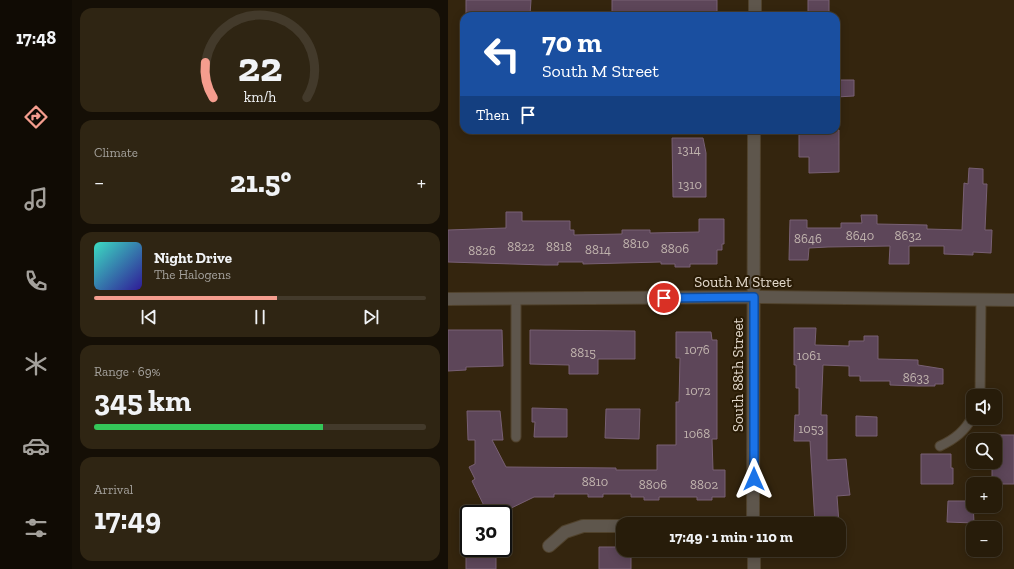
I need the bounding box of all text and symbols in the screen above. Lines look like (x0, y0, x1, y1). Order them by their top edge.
text: 70 m (542, 26, 602, 59)
text: 17:48 (16, 27, 56, 49)
icon: left (476, 28, 528, 80)
text: 22 (238, 42, 282, 92)
text: South M Street (542, 60, 659, 82)
text: km/h (244, 89, 276, 106)
icon: directions (22, 103, 50, 131)
icon: arrive (517, 104, 539, 126)
text: Then (476, 106, 509, 124)
house number: 1314 (677, 142, 701, 157)
text: Climate (94, 145, 138, 160)
text: 21.5° (230, 164, 291, 200)
text: − (94, 169, 104, 196)
text: + (417, 169, 426, 196)
house number: 1310 (678, 177, 702, 192)
icon: music (22, 185, 50, 213)
house number: 8640 (846, 228, 874, 243)
house number: 8632 (895, 228, 922, 243)
house number: 8646 (794, 231, 822, 246)
house number: 8810 (623, 236, 649, 251)
house number: 8822 (507, 239, 535, 254)
house number: 8818 (546, 239, 572, 254)
house number: 8806 (661, 241, 689, 256)
house number: 8814 (585, 242, 611, 257)
house number: 8826 (468, 243, 496, 258)
text: Night Drive (154, 249, 232, 267)
icon: phone (22, 267, 50, 295)
text: The Halogens (154, 267, 231, 282)
street label: South M Street (694, 273, 792, 291)
pin (647, 281, 681, 315)
icon: arrive (653, 287, 675, 309)
icon: previous (138, 306, 160, 328)
icon: pause (249, 306, 271, 328)
icon: next (360, 306, 382, 328)
street label: South 88th Street (729, 317, 747, 432)
house number: 1076 (684, 342, 710, 357)
house number: 8815 (570, 345, 596, 360)
house number: 1061 (797, 348, 821, 363)
icon: climate (22, 350, 50, 378)
text: Range · 69% (94, 364, 160, 379)
house number: 8633 (903, 370, 929, 385)
text: 345 km (94, 383, 191, 419)
house number: 1072 (685, 383, 711, 398)
map controls (966, 389, 1002, 557)
button: sound (966, 389, 1002, 425)
house number: 1053 (798, 421, 824, 436)
house number: 1068 (684, 426, 710, 441)
icon: car (22, 432, 50, 460)
button: search (966, 433, 1002, 469)
position arrow (733, 458, 775, 500)
house number: 8810 (582, 474, 608, 489)
house number: 8806 (639, 477, 667, 492)
house number: 8802 (690, 477, 718, 492)
button: + (966, 477, 1002, 513)
text: Arrival (94, 482, 133, 497)
text: 17:49 (94, 501, 161, 537)
speed limit sign: 30 (460, 505, 512, 557)
icon: filters (22, 514, 50, 542)
button: − (966, 521, 1002, 557)
text: 17:49 · 1 min · 110 m (669, 528, 793, 546)

